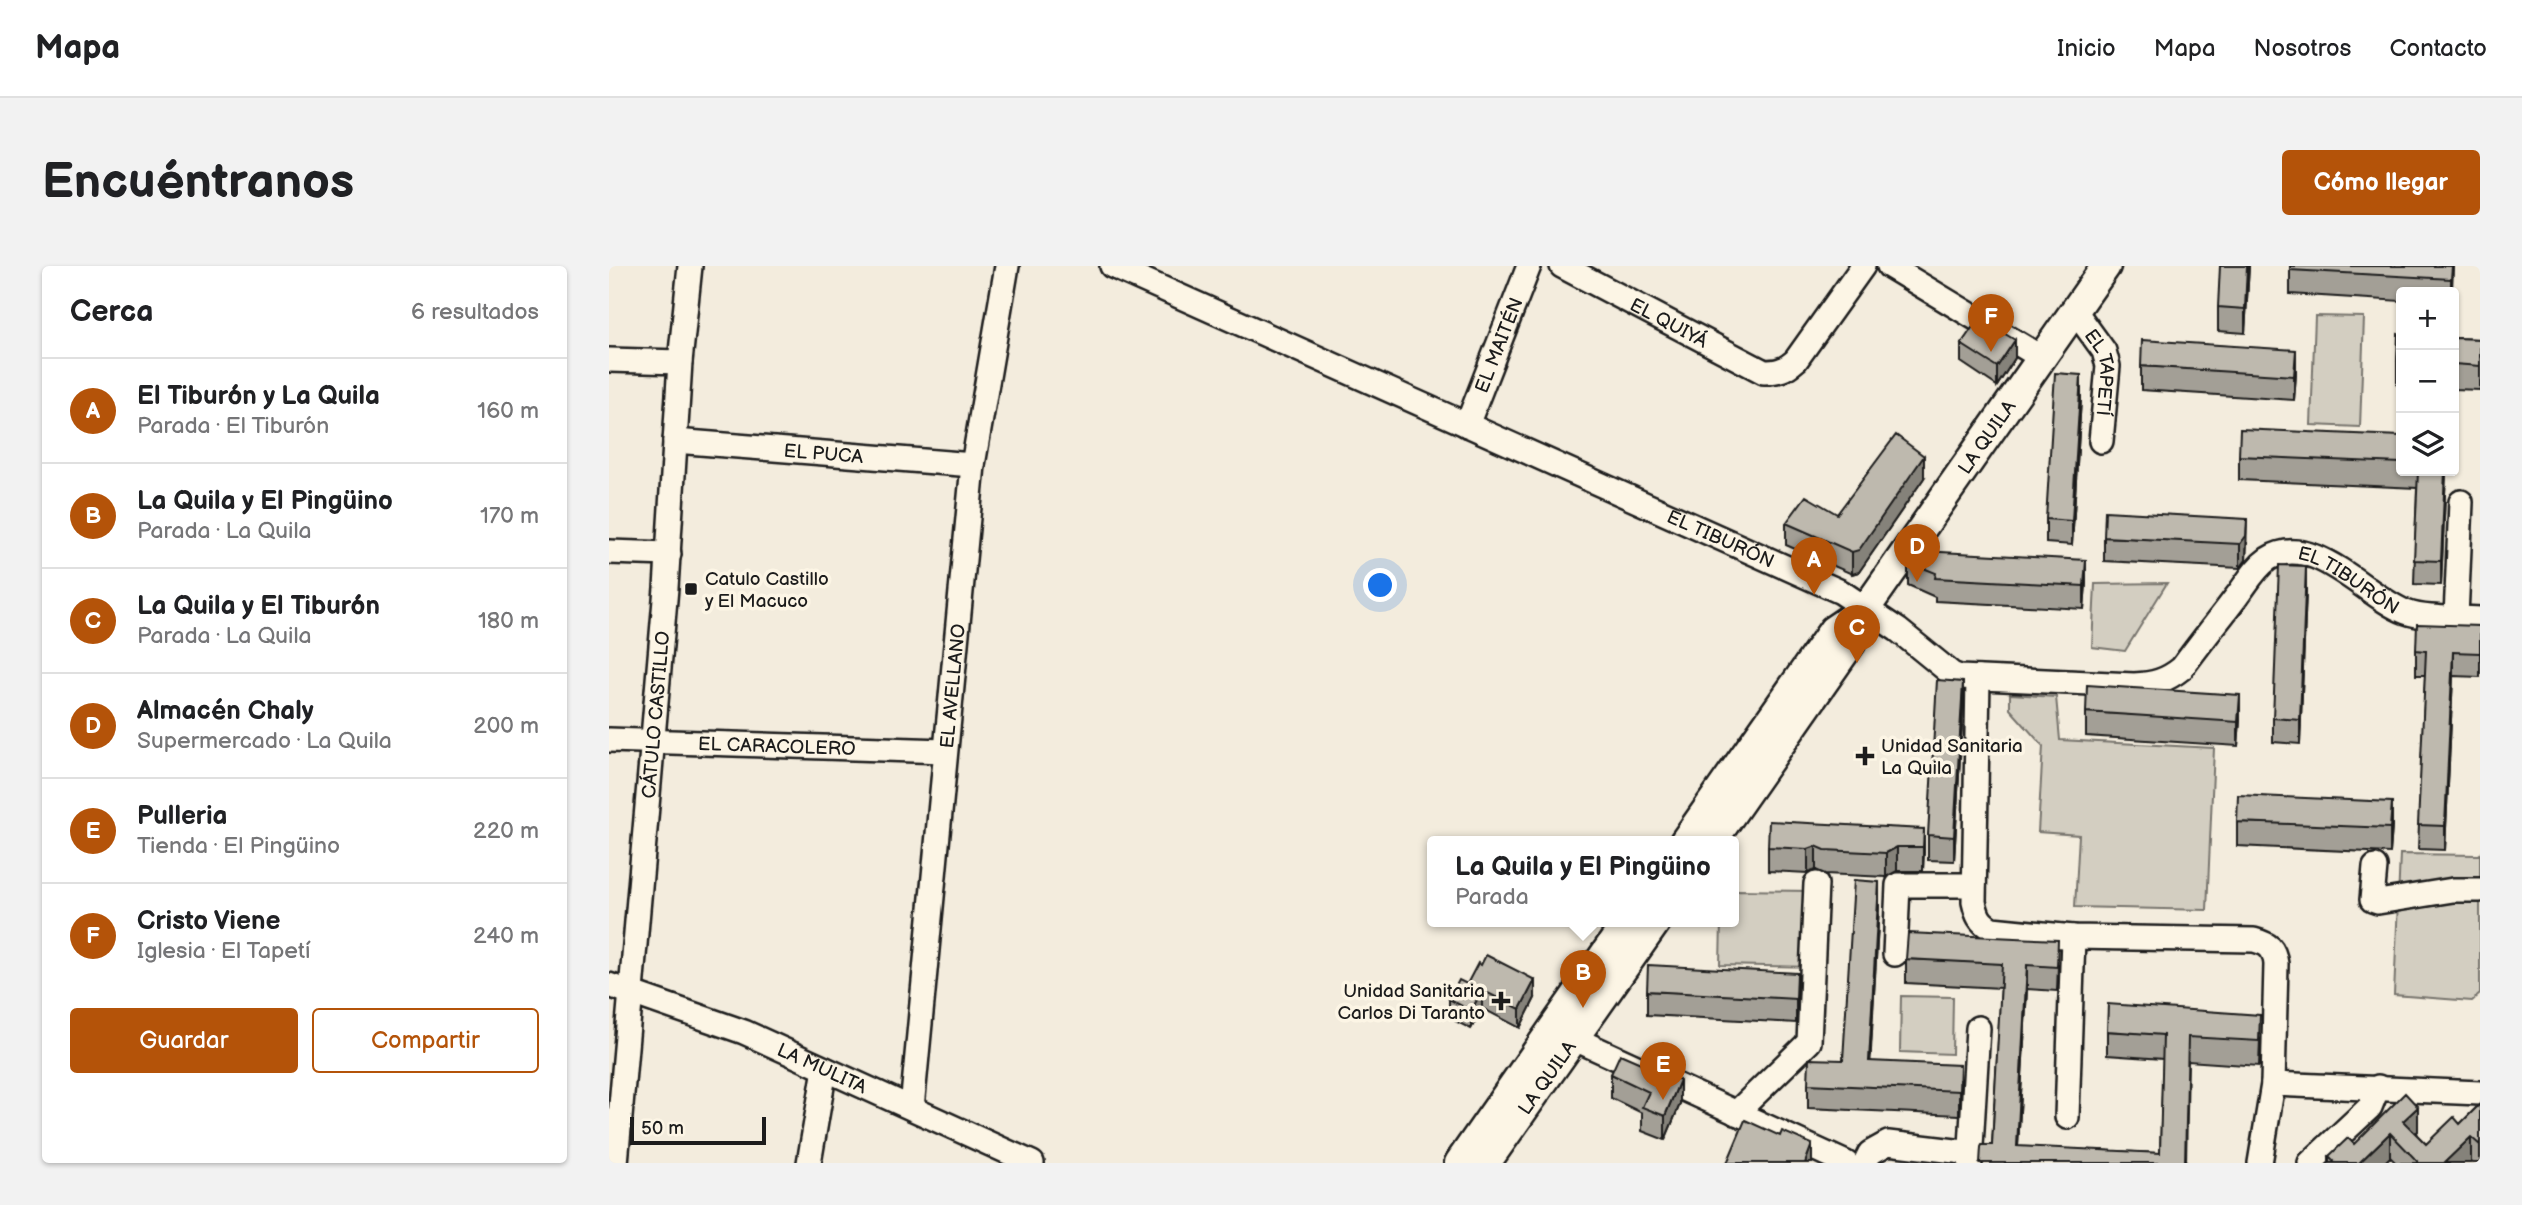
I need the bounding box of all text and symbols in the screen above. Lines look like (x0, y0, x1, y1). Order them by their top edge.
text: Mapa (35, 28, 120, 68)
text: Inicio (2057, 34, 2116, 63)
text: Mapa (2154, 34, 2216, 63)
text: Nosotros (2254, 34, 2351, 63)
text: Contacto (2389, 34, 2487, 63)
button: Cómo llegar (2282, 150, 2480, 215)
text: Encuéntranos (42, 153, 354, 212)
map controls (2396, 287, 2459, 476)
button: + (2396, 287, 2459, 350)
text: Cerca (70, 294, 153, 330)
street label: EL MAITÉN (1471, 294, 1529, 396)
street label: EL QUIYÁ (1626, 294, 1712, 353)
pin: F (1968, 294, 2014, 352)
text: 6 resultados (411, 298, 539, 326)
street label: EL TAPETÍ (2079, 325, 2118, 417)
button: − (2396, 350, 2459, 413)
text: El Tiburón y La Quila (137, 381, 380, 412)
street label: LA QUILA (1954, 396, 2022, 479)
text: A (86, 397, 100, 425)
text: 160 m (477, 397, 539, 425)
text: Parada · El Tiburón (137, 412, 329, 440)
button: layers (2396, 413, 2459, 476)
street label: EL PUCA (783, 440, 864, 469)
text: La Quila y El Pingüino (137, 486, 393, 517)
text: B (85, 502, 101, 530)
text: 170 m (480, 502, 539, 530)
street label: EL TIBURÓN (1663, 506, 1777, 574)
text: Parada · La Quila (137, 517, 311, 545)
pin: D (1894, 524, 1940, 582)
pin: A (1791, 537, 1837, 595)
street label: EL TIBURÓN (2296, 542, 2403, 620)
place label: Catulo Castillo y El Macuco (704, 568, 829, 613)
your location (1363, 568, 1397, 602)
marker: Catulo Castillo y El Macuco (683, 581, 699, 597)
text: La Quila y El Tiburón (137, 591, 380, 622)
pin: C (1834, 605, 1880, 663)
text: C (85, 607, 101, 635)
text: 180 m (478, 607, 539, 635)
text: Parada · La Quila (137, 622, 311, 650)
street label: EL AVELLANO (936, 623, 971, 749)
street label: CÁTULO CASTILLO (638, 630, 675, 800)
text: Almacén Chaly (137, 696, 314, 727)
text: D (85, 712, 101, 740)
text: 200 m (473, 712, 539, 740)
text: Supermercado · La Quila (137, 727, 392, 755)
street label: EL CARACOLERO (698, 733, 856, 761)
place label: Unidad Sanitaria La Quila (1881, 735, 2023, 780)
marker: Unidad Sanitaria La Quila (1855, 746, 1875, 766)
text: Pulleria (137, 801, 228, 832)
text: E (86, 817, 100, 845)
text: 220 m (473, 817, 539, 845)
text: Tienda · El Pingüino (137, 832, 340, 860)
popup (1427, 836, 1739, 927)
text: La Quila y El Pingüino (1455, 852, 1711, 883)
text: Parada (1455, 883, 1529, 911)
text: Cristo Viene (137, 906, 280, 937)
text: F (86, 922, 100, 950)
text: 240 m (473, 922, 539, 950)
text: Iglesia · El Tapetí (137, 937, 311, 965)
pin: B (1560, 950, 1606, 1008)
place label: Unidad Sanitaria Carlos Di Taranto (1337, 980, 1485, 1025)
marker: Unidad Sanitaria Carlos Di Taranto (1491, 991, 1511, 1011)
button: Guardar (70, 1008, 298, 1073)
button: Compartir (312, 1008, 539, 1073)
street label: LA QUILA (1514, 1036, 1582, 1119)
street label: LA MULITA (773, 1039, 870, 1099)
pin: E (1640, 1042, 1686, 1100)
scale bar (630, 1114, 767, 1146)
text: 50 m (641, 1117, 684, 1140)

